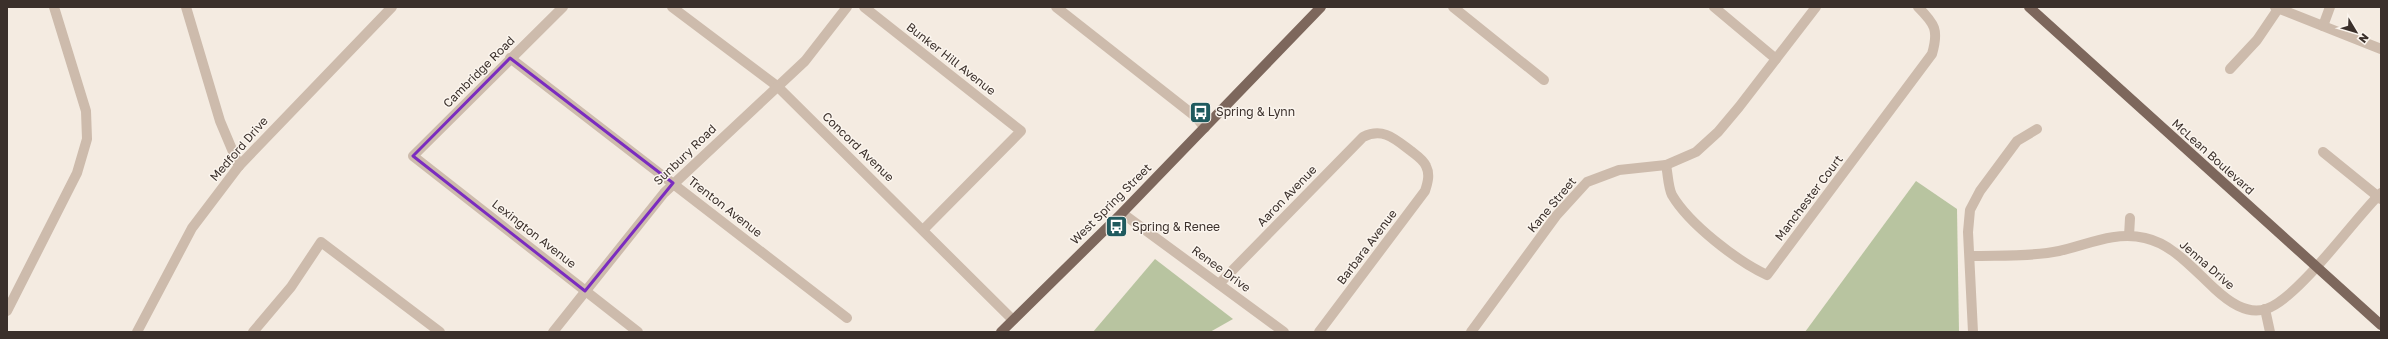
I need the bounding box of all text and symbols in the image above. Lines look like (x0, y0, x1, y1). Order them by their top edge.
north arrow (2336, 12, 2376, 52)
street label: Bunker Hill Avenue (904, 19, 999, 98)
text: N (2357, 31, 2372, 46)
street label: Cambridge Road (440, 33, 518, 111)
bus stop icon: Spring & Lynn (1188, 99, 1214, 125)
place label: Spring & Lynn (1216, 104, 1295, 119)
street label: Concord Avenue (819, 109, 897, 185)
street label: Medford Drive (206, 113, 271, 184)
street label: McLean Boulevard (2169, 116, 2258, 198)
street label: Sunbury Road (650, 121, 719, 188)
street label: Manchester Court (1771, 152, 1846, 244)
street label: West Spring Street (1067, 160, 1154, 247)
street label: Aaron Avenue (1254, 162, 1320, 229)
street label: Trenton Avenue (685, 173, 765, 240)
street label: Kane Street (1524, 174, 1579, 235)
street label: Lexington Avenue (489, 196, 579, 271)
street label: Barbara Avenue (1333, 206, 1400, 287)
bus stop icon: Spring & Renee (1104, 214, 1130, 240)
place label: Spring & Renee (1132, 219, 1220, 234)
street label: Jenna Drive (2177, 237, 2238, 293)
street label: Renee Drive (1189, 242, 1254, 295)

